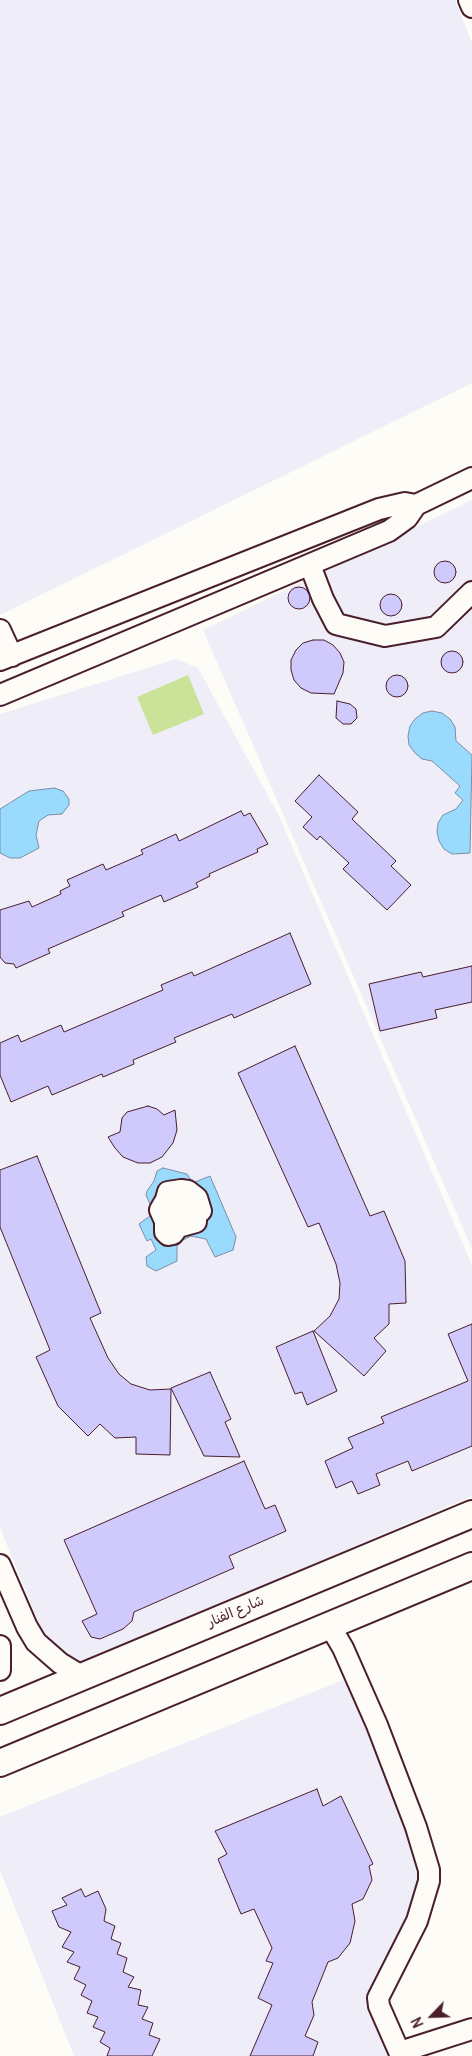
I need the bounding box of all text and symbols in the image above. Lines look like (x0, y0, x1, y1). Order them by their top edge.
street label: شارع الفنار (205, 1593, 267, 1631)
north arrow (407, 1991, 457, 2041)
text: N (408, 2015, 428, 2030)

